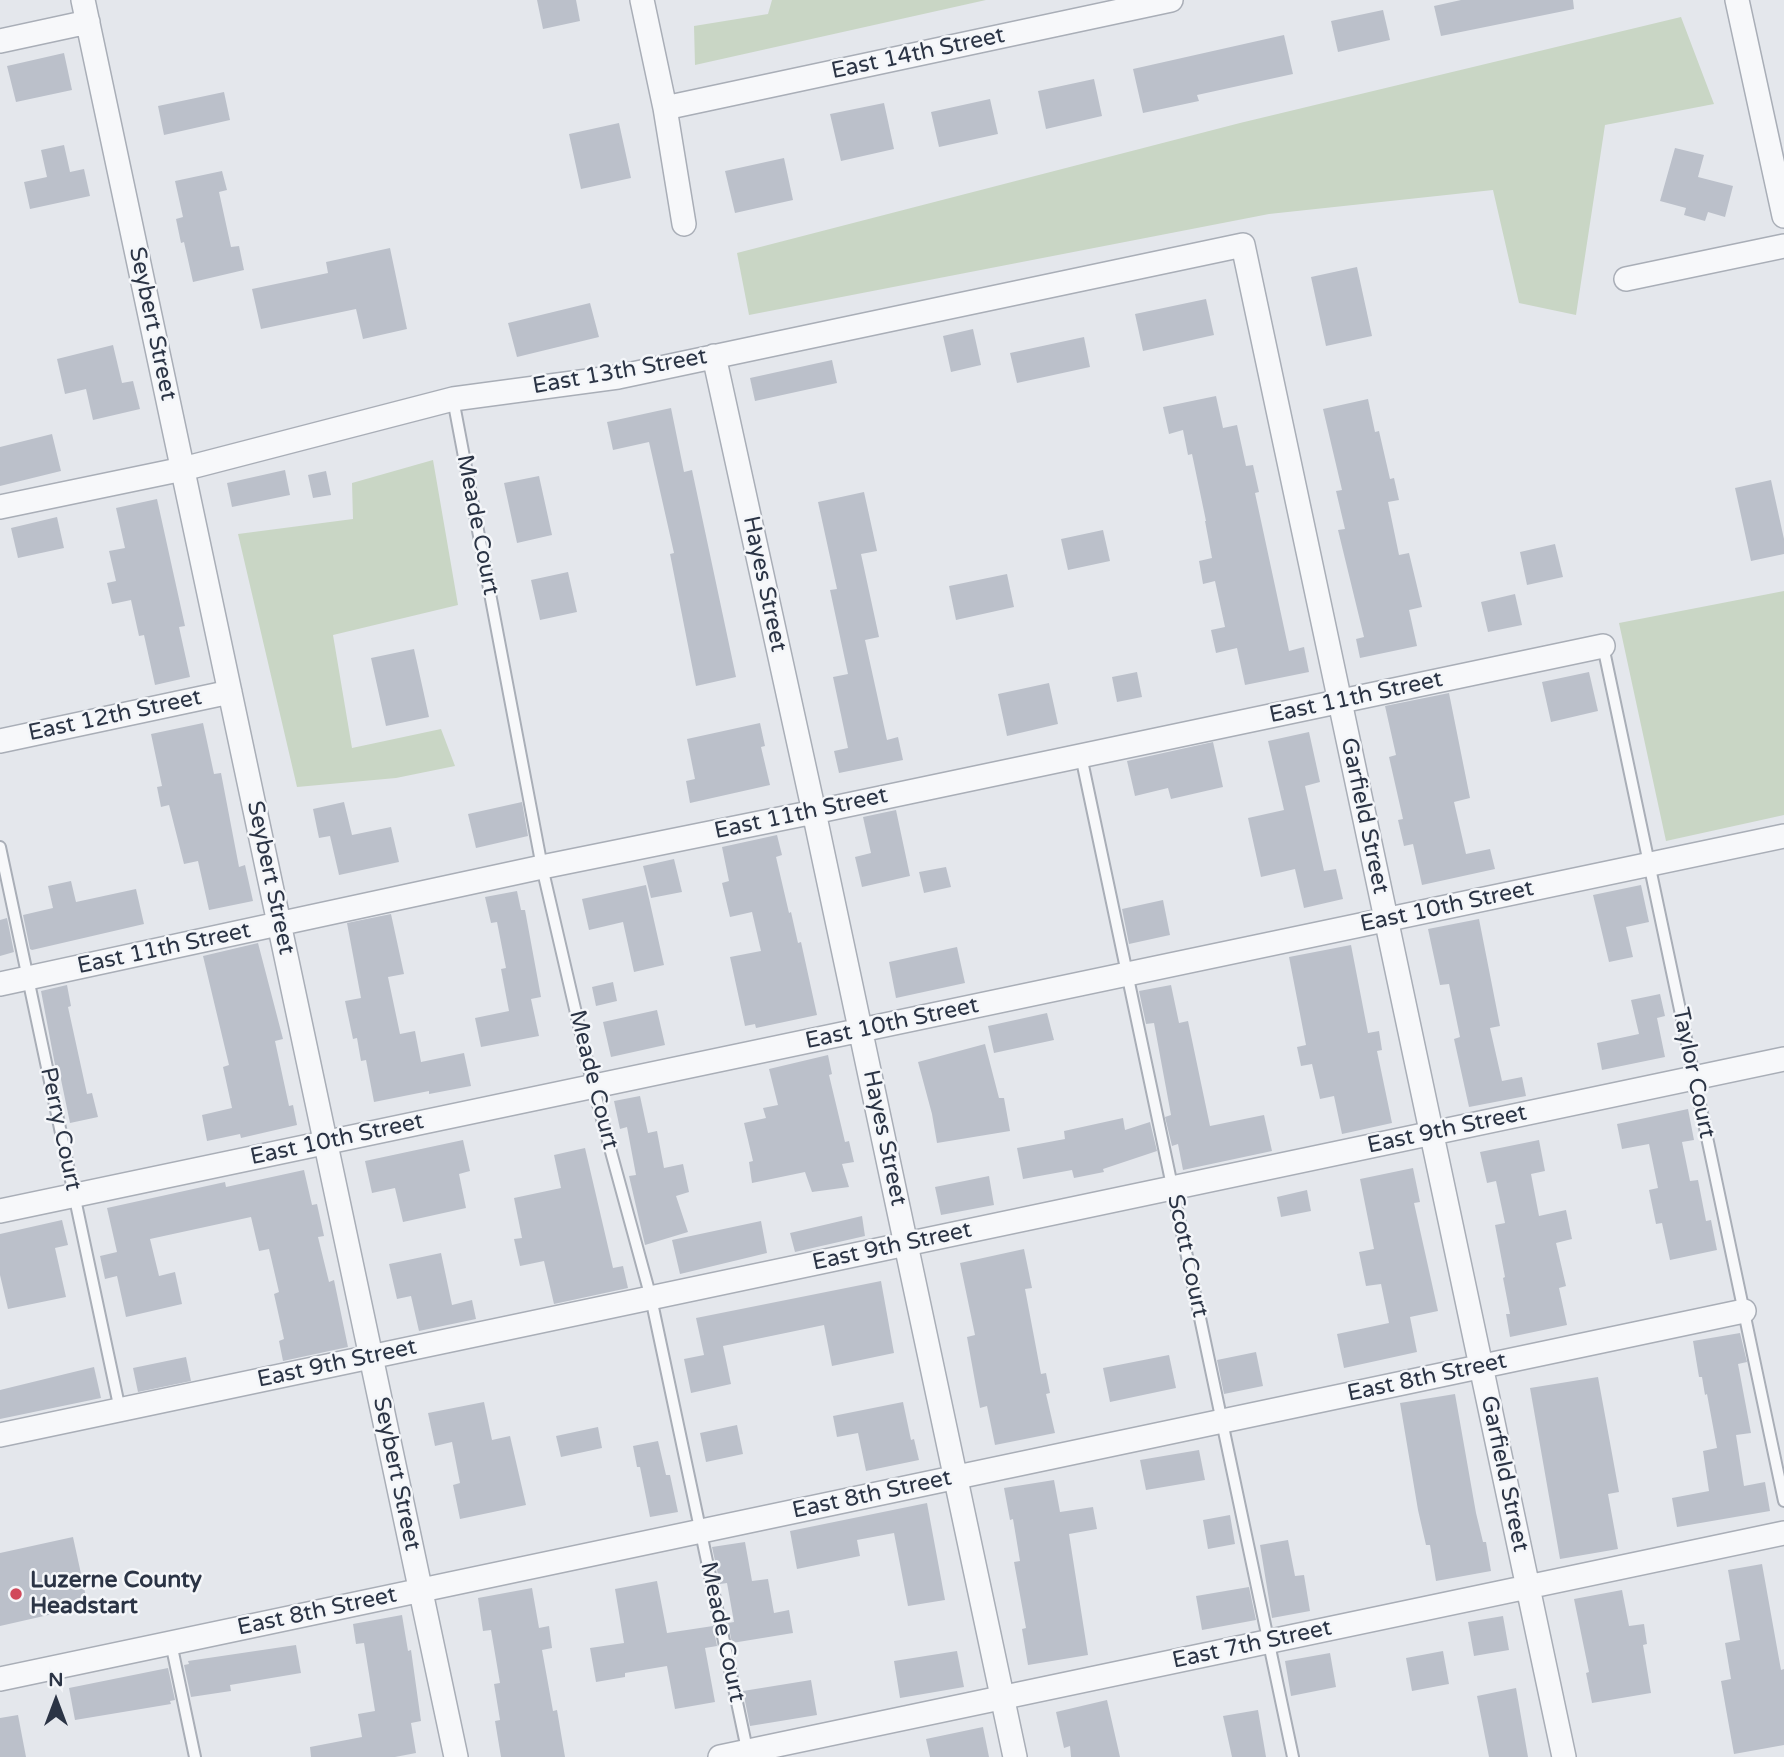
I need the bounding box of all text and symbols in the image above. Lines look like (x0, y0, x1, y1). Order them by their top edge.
street label: East 14th Street (829, 22, 1007, 86)
street label: Seybert Street (122, 245, 182, 403)
street label: East 13th Street (531, 343, 709, 401)
street label: Meade Court (450, 452, 504, 598)
street label: Hayes Street (736, 514, 792, 654)
street label: East 11th Street (1267, 666, 1445, 730)
street label: East 12th Street (26, 684, 204, 748)
street label: Garfield Street (1334, 735, 1394, 897)
street label: East 11th Street (712, 782, 890, 846)
street label: Seybert Street (240, 799, 300, 957)
street label: East 10th Street (1358, 875, 1536, 939)
street label: East 11th Street (75, 917, 253, 981)
street label: East 10th Street (803, 992, 981, 1056)
street label: Taylor Court (1666, 1005, 1720, 1141)
street label: Meade Court (562, 1008, 624, 1152)
street label: Perry Court (33, 1065, 87, 1193)
street label: Hayes Street (856, 1068, 912, 1208)
street label: East 9th Street (1365, 1100, 1529, 1160)
street label: East 10th Street (248, 1108, 426, 1172)
street label: Scott Court (1161, 1192, 1213, 1320)
street label: East 9th Street (810, 1217, 974, 1277)
street label: East 9th Street (255, 1334, 419, 1394)
street label: East 8th Street (1345, 1348, 1509, 1408)
street label: Garfield Street (1474, 1393, 1534, 1555)
street label: Seybert Street (366, 1395, 426, 1553)
street label: East 8th Street (790, 1465, 954, 1525)
street label: Meade Court (694, 1559, 750, 1705)
place label: Luzerne County Headstart (30, 1567, 202, 1621)
street label: East 8th Street (235, 1582, 399, 1642)
marker: Luzerne County Headstart (8, 1586, 24, 1602)
street label: East 7th Street (1170, 1615, 1334, 1675)
north arrow (21, 1666, 91, 1736)
text: N (48, 1669, 64, 1691)

